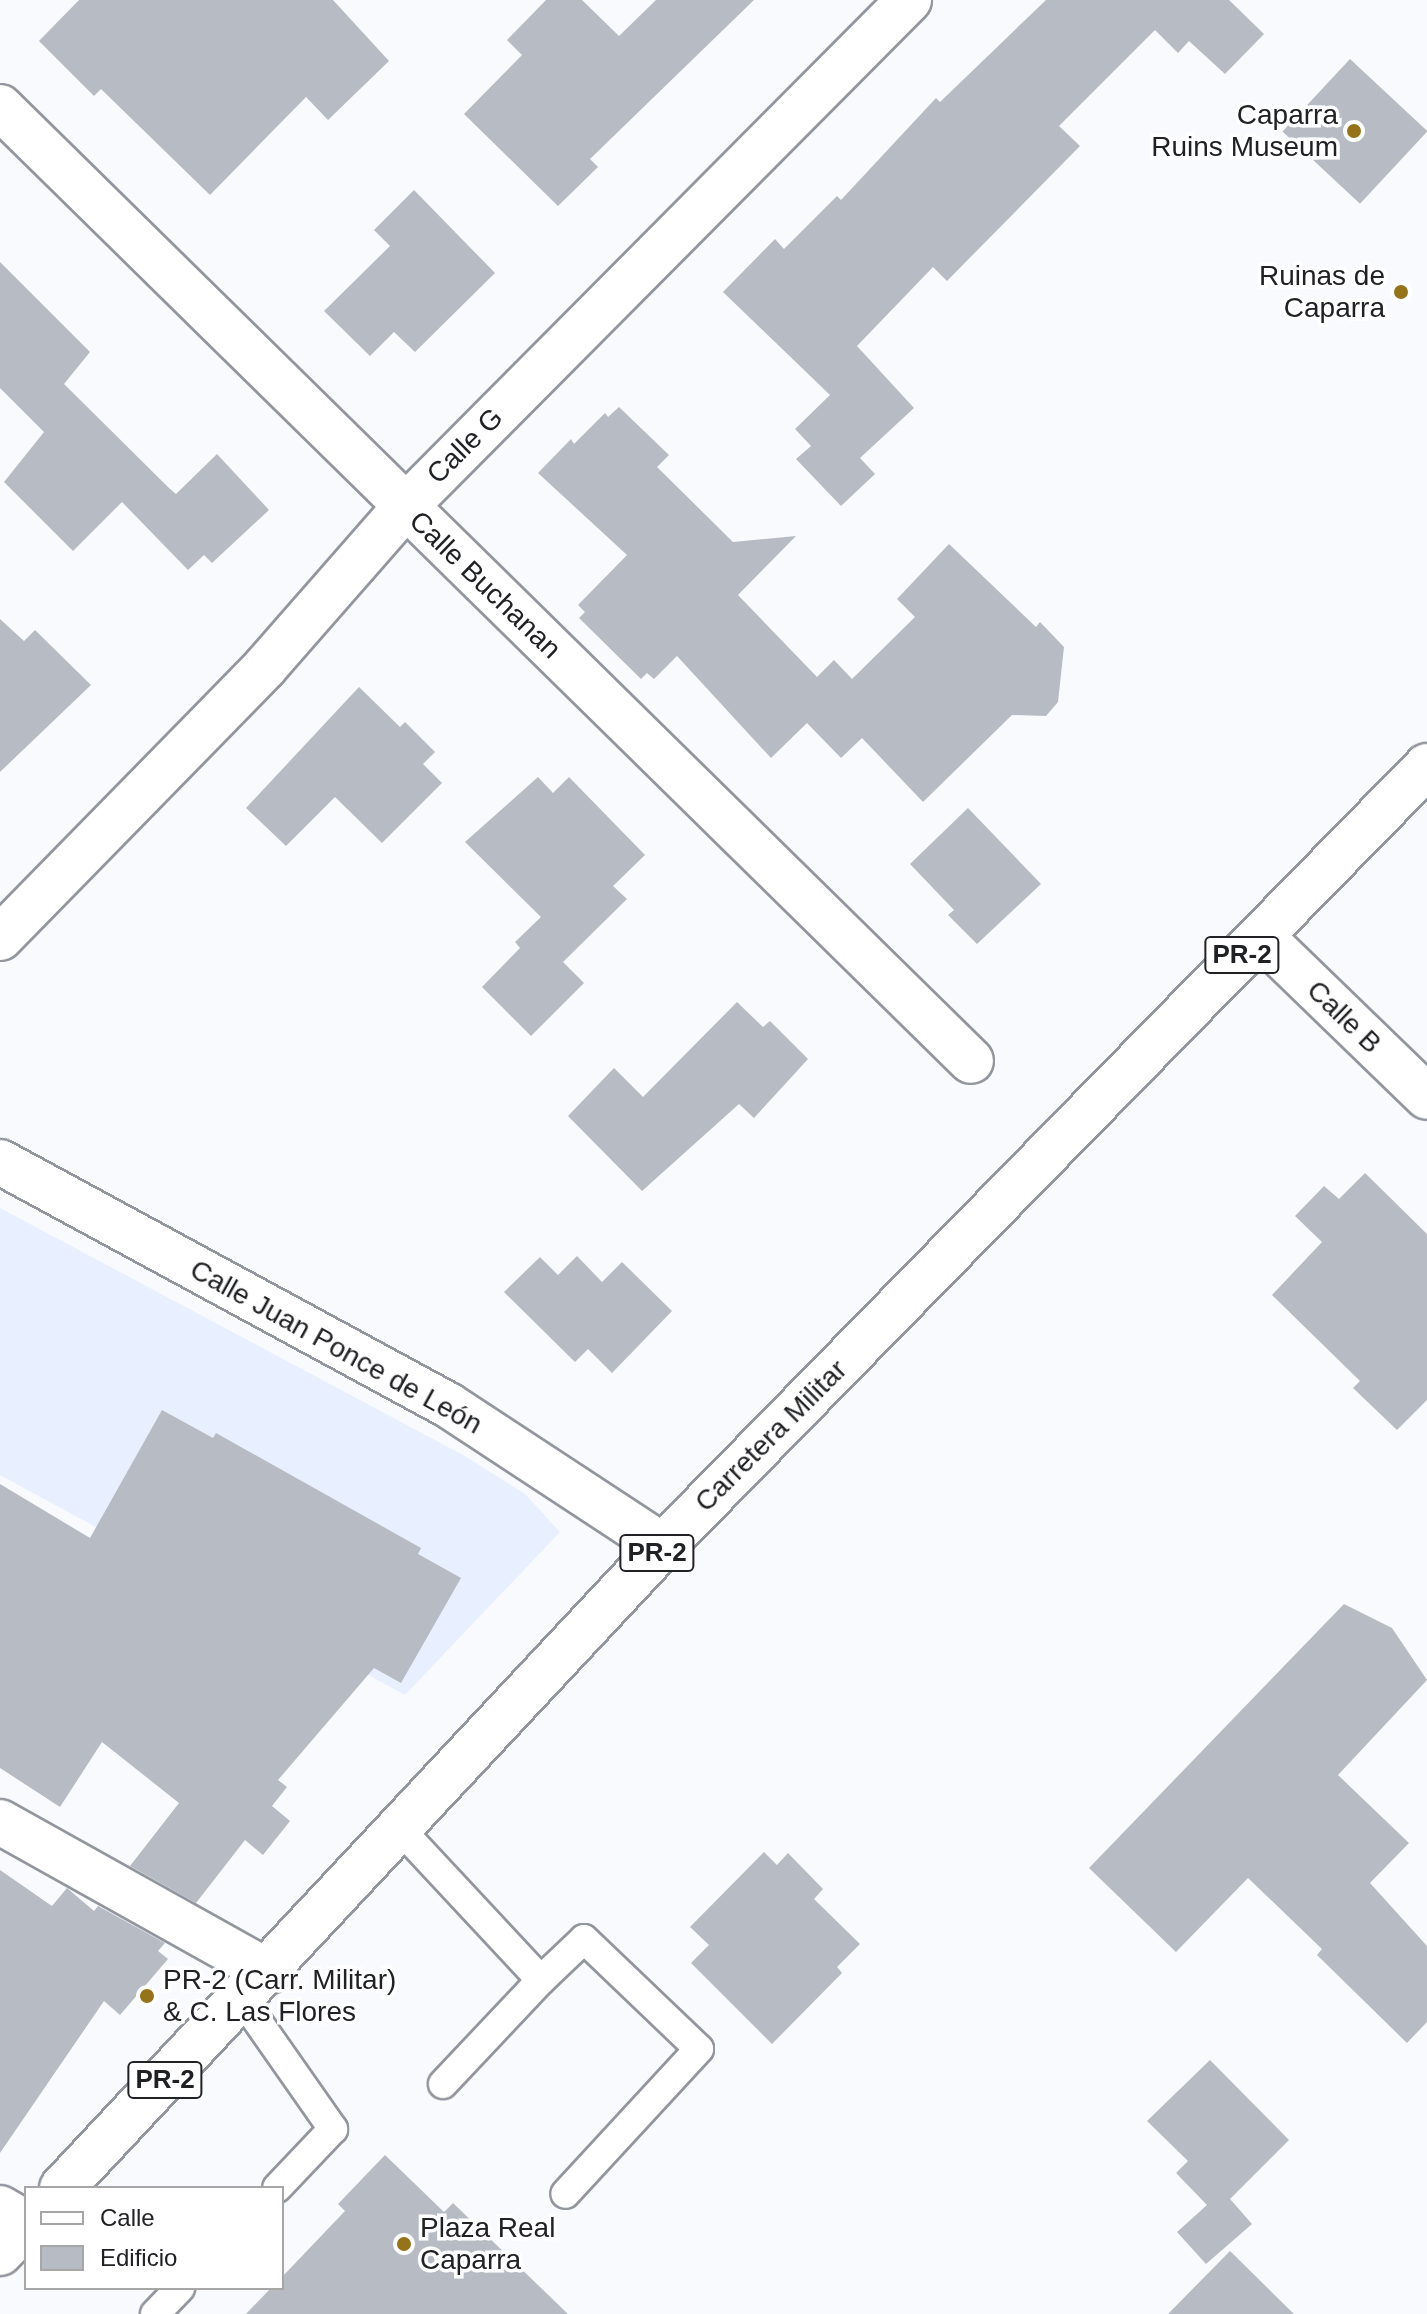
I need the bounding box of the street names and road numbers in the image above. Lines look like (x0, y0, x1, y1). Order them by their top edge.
street label: Calle G (420, 401, 510, 491)
street label: Calle Buchanan (402, 504, 568, 666)
road number: PR-2 (1204, 933, 1280, 977)
street label: Calle B (1300, 974, 1388, 1060)
street label: Calle Juan Ponce de León (184, 1253, 488, 1441)
street label: Carretera Militar (688, 1353, 854, 1519)
road number: PR-2 (619, 1531, 695, 1575)
road number: PR-2 (127, 2058, 203, 2102)

